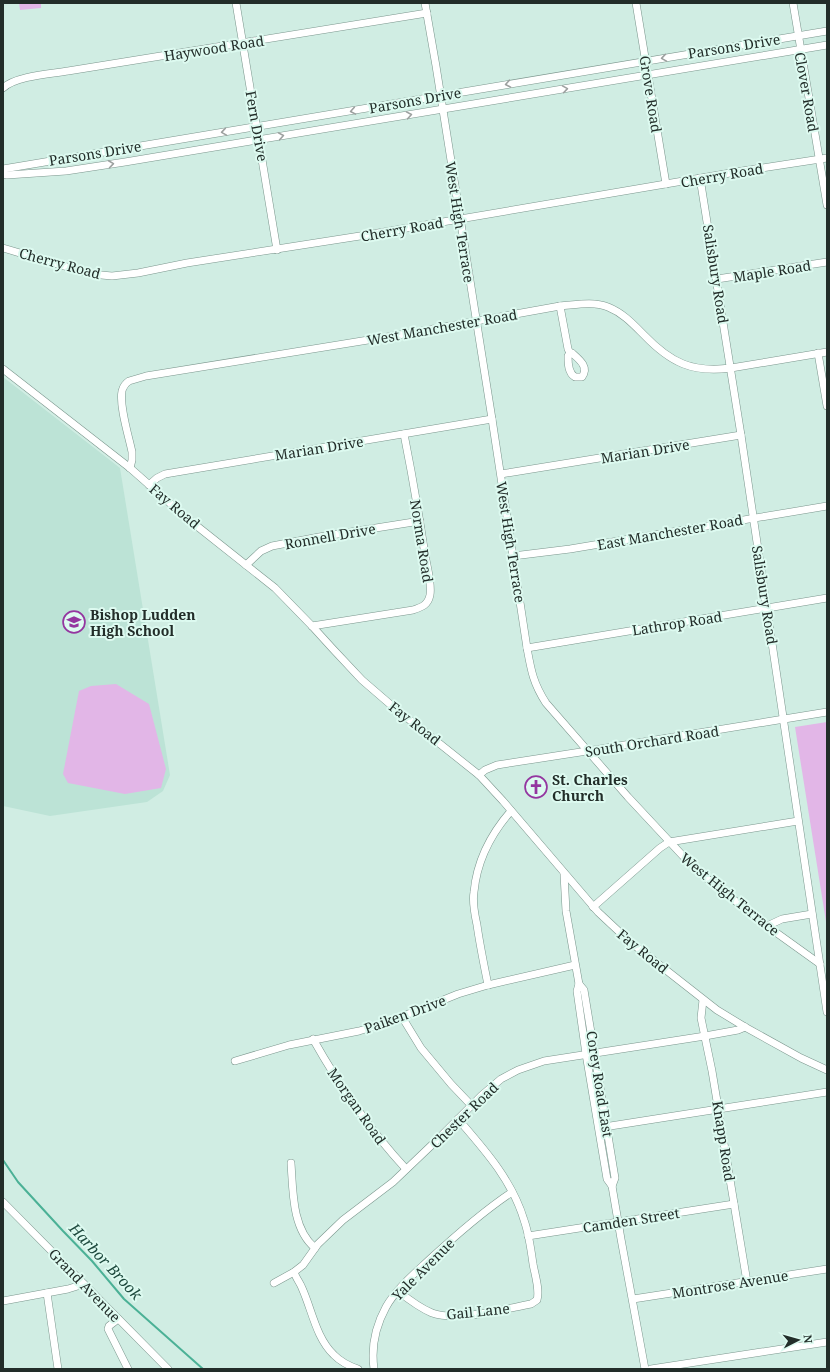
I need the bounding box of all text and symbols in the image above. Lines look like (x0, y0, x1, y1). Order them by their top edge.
street label: Parsons Drive (687, 29, 781, 63)
street label: Haywood Road (163, 31, 266, 65)
street label: Clover Road (791, 51, 823, 134)
one-way arrow (661, 53, 667, 62)
street label: Grove Road (636, 54, 667, 134)
one-way arrow (505, 79, 511, 88)
street label: Parsons Drive (367, 83, 463, 117)
one-way arrow (562, 85, 568, 94)
street label: Fern Drive (241, 89, 273, 163)
one-way arrow (350, 106, 356, 114)
one-way arrow (406, 111, 412, 120)
one-way arrow (221, 127, 228, 136)
one-way arrow (278, 133, 284, 141)
street label: Parsons Drive (48, 136, 142, 170)
street label: Cherry Road (679, 158, 765, 192)
one-way arrow (108, 160, 114, 169)
street label: West High Terrace (441, 160, 479, 284)
street label: Cherry Road (359, 212, 445, 246)
street label: Salisbury Road (699, 223, 733, 325)
street label: Cherry Road (17, 243, 103, 283)
street label: Maple Road (732, 255, 813, 287)
street label: West Manchester Road (365, 304, 519, 350)
street label: Marian Drive (273, 432, 365, 464)
street label: Marian Drive (599, 435, 691, 467)
street label: Fay Road (146, 479, 205, 533)
street label: West High Terrace (492, 480, 530, 604)
street label: Norma Road (406, 498, 438, 584)
street label: East Manchester Road (596, 510, 745, 554)
street label: Ronnell Drive (283, 519, 377, 553)
street label: Salisbury Road (748, 544, 782, 646)
place label: Bishop Ludden High School (90, 605, 196, 640)
street label: Lathrop Road (631, 606, 724, 640)
school or university icon: Bishop Ludden High School (61, 609, 87, 635)
street label: Fay Road (385, 697, 445, 749)
street label: South Orchard Road (584, 721, 721, 761)
place label: St. Charles Church (552, 770, 628, 805)
church icon: St. Charles Church (523, 774, 549, 800)
street label: West High Terrace (676, 848, 784, 940)
street label: Fay Road (613, 925, 673, 978)
street label: Paiken Drive (361, 990, 449, 1038)
street label: Corey Road East (582, 1029, 618, 1139)
street label: Morgan Road (324, 1064, 391, 1148)
street label: Chester Road (426, 1077, 502, 1152)
street label: Knapp Road (708, 1099, 740, 1183)
street label: Camden Street (581, 1203, 681, 1237)
water label: Harbor Brook (65, 1218, 147, 1304)
street label: Yale Avenue (387, 1234, 458, 1305)
street label: Grand Avenue (45, 1244, 125, 1326)
street label: Montrose Avenue (671, 1265, 789, 1303)
street label: Gail Lane (445, 1298, 511, 1324)
north arrow (778, 1320, 818, 1360)
text: N (801, 1334, 816, 1344)

